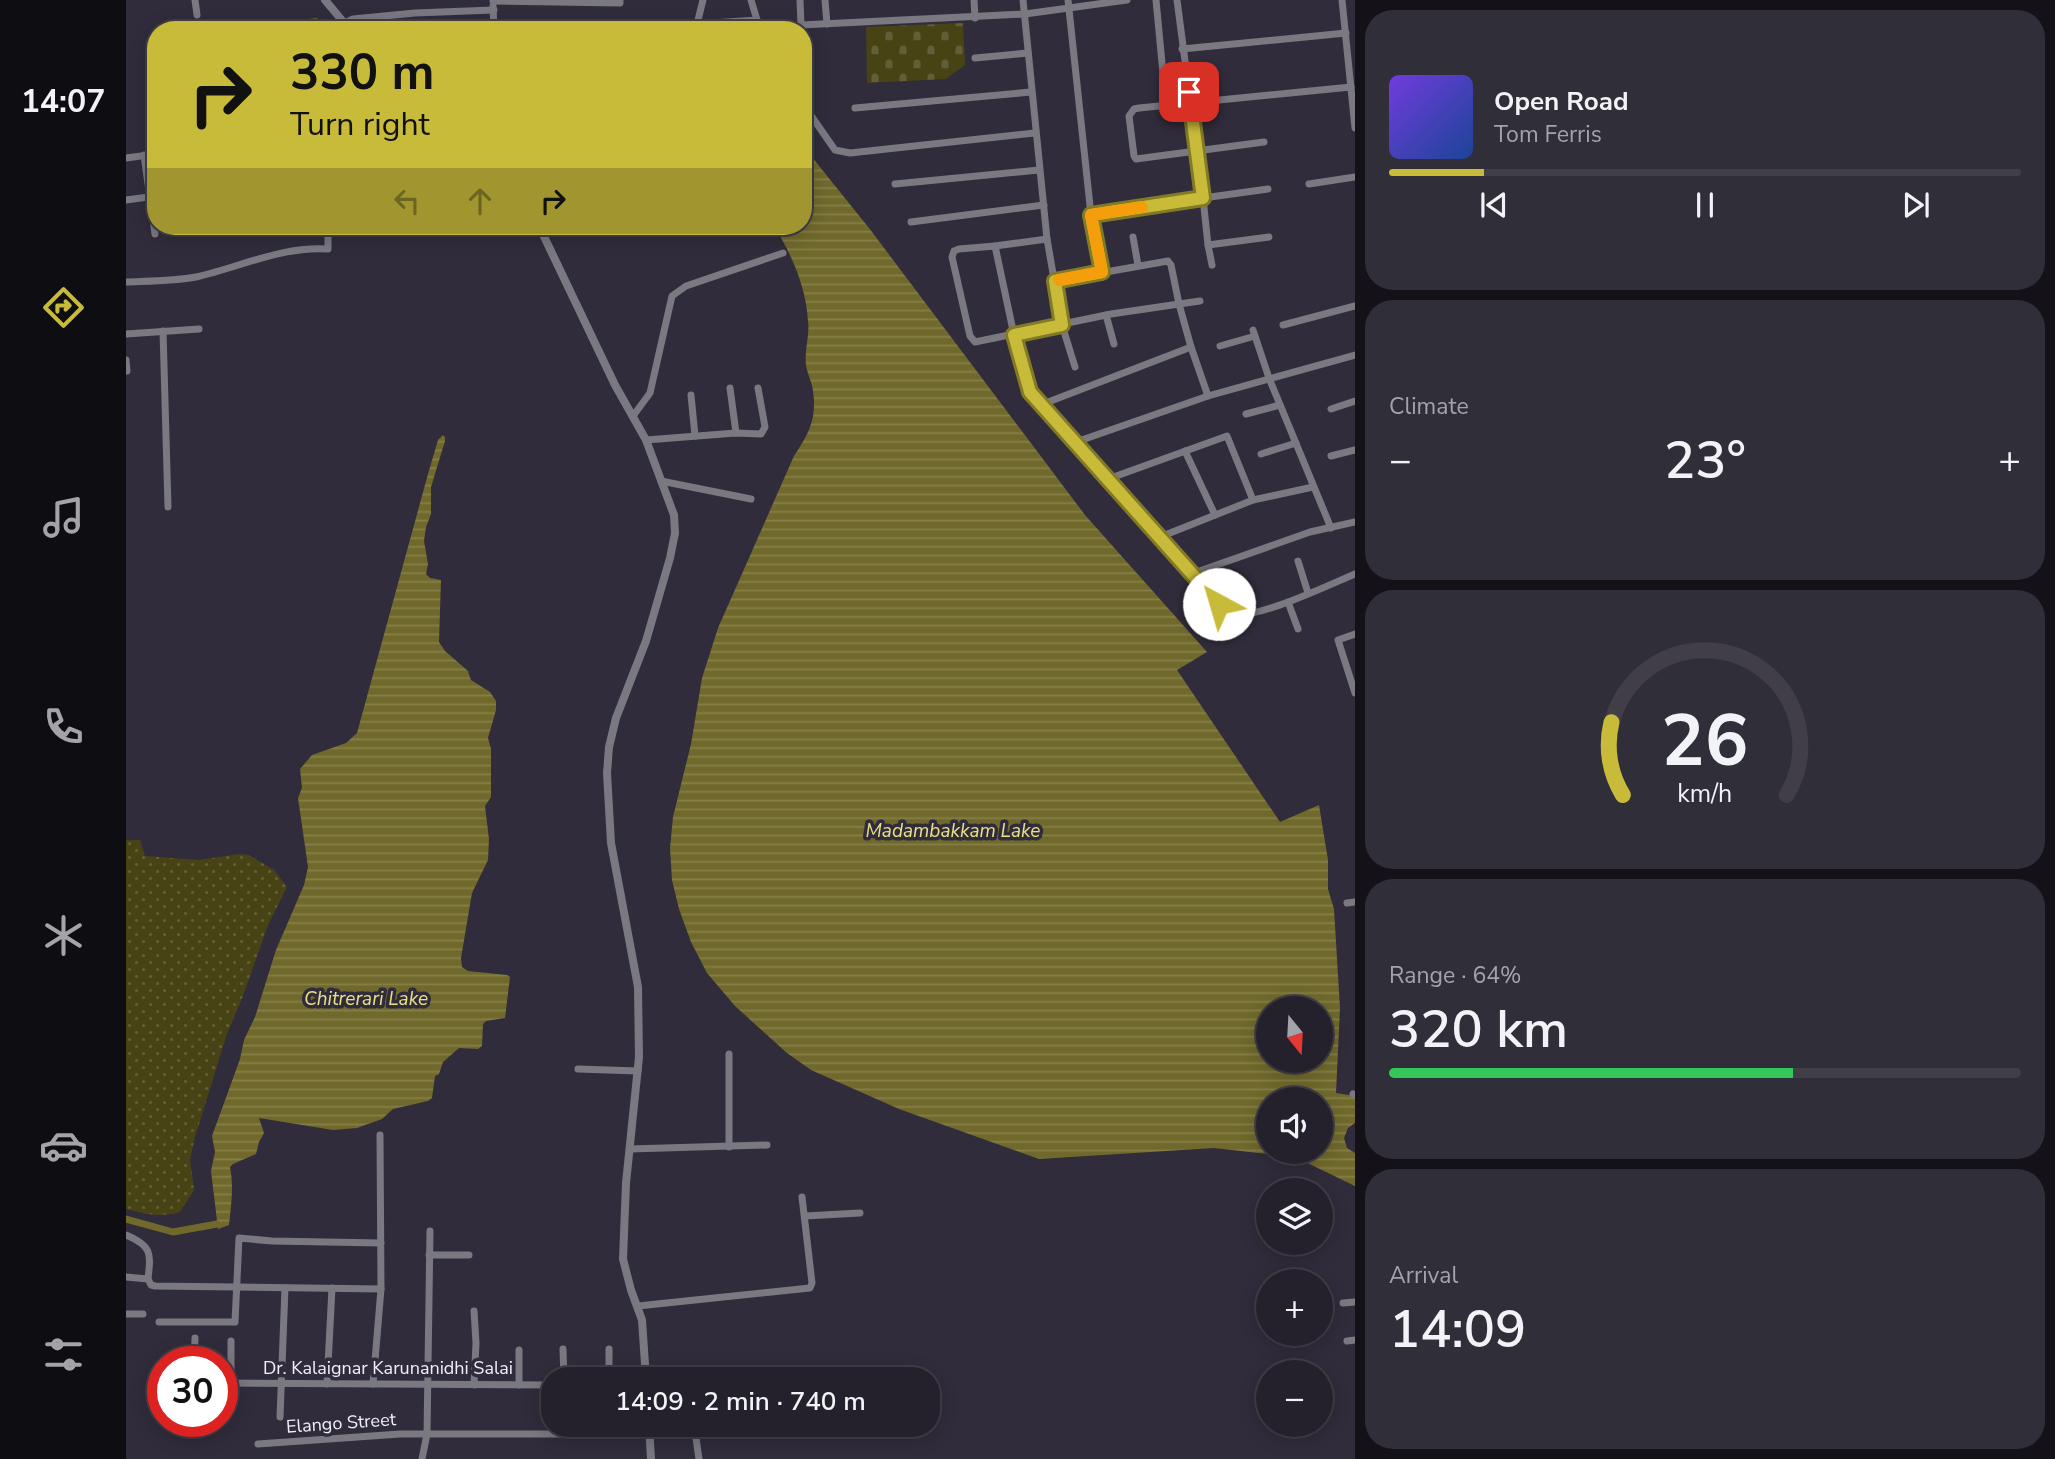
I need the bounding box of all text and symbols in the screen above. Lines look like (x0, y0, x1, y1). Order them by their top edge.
text: 330 m (290, 39, 434, 106)
icon: right (175, 49, 266, 140)
pin (1159, 62, 1219, 122)
icon: arrive (1170, 73, 1208, 111)
text: 14:07 (21, 80, 105, 123)
text: Open Road (1494, 84, 1629, 119)
text: Turn right (290, 103, 430, 146)
text: Tom Ferris (1494, 119, 1602, 150)
icon: left (388, 182, 426, 220)
icon: ahead (461, 182, 499, 220)
icon: right (534, 182, 572, 220)
icon: previous (1475, 186, 1513, 224)
icon: pause (1686, 186, 1724, 224)
icon: next (1897, 186, 1935, 224)
icon: directions (39, 283, 88, 332)
text: Climate (1389, 391, 1469, 422)
text: 23° (1664, 425, 1746, 496)
text: − (1389, 435, 1412, 486)
text: + (1998, 435, 2021, 486)
icon: music (39, 493, 88, 542)
position arrow (1182, 567, 1256, 641)
text: 26 (1661, 692, 1749, 792)
icon: phone (39, 702, 88, 751)
text: km/h (1677, 777, 1733, 811)
water label: Madambakkam Lake (866, 818, 1040, 844)
icon: climate (39, 911, 88, 960)
text: Range · 64% (1389, 960, 1521, 991)
water label: Chitrerari Lake (304, 986, 428, 1012)
text: 320 km (1389, 994, 1568, 1065)
north arrow (1256, 996, 1334, 1073)
map controls (1256, 996, 1333, 1437)
button: sound (1256, 1087, 1333, 1164)
icon: car (39, 1121, 88, 1170)
button: layers (1256, 1178, 1333, 1255)
text: Arrival (1389, 1260, 1458, 1291)
button: + (1256, 1269, 1333, 1346)
text: 14:09 (1389, 1294, 1526, 1365)
icon: filters (39, 1330, 88, 1379)
speed limit sign: 30 (147, 1346, 238, 1437)
street label: Dr. Kalaignar Karunanidhi Salai (263, 1356, 513, 1380)
button: − (1256, 1360, 1333, 1437)
text: 14:09 · 2 min · 740 m (615, 1384, 866, 1419)
street label: Elango Street (285, 1407, 397, 1439)

